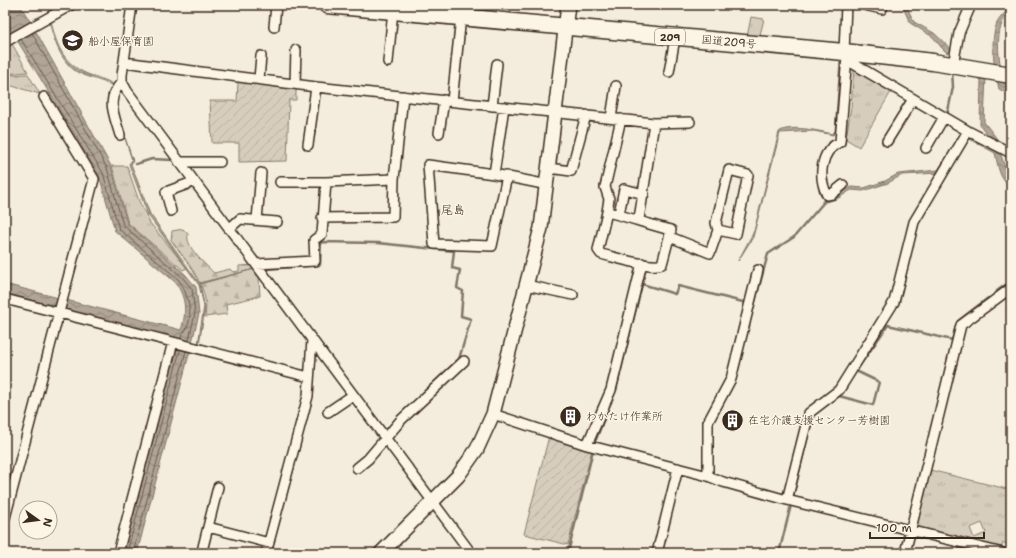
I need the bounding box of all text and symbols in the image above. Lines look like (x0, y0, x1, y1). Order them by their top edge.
school or university icon: 船小屋保育園 (60, 28, 86, 54)
road number: 209 (655, 29, 685, 45)
street label: 国道209号 (701, 32, 757, 52)
place label: 船小屋保育園 (88, 34, 154, 49)
district label: 尾島 (441, 202, 465, 218)
building icon: わかたけ作業所 (557, 403, 583, 429)
building icon: 在宅介護支援センター芳樹園 (720, 407, 746, 433)
place label: わかたけ作業所 (586, 409, 663, 424)
place label: 在宅介護支援センター芳樹園 (748, 413, 891, 428)
north arrow (18, 500, 58, 540)
scale bar (870, 514, 984, 540)
text: N (39, 516, 56, 529)
text: 100 m (876, 520, 912, 536)

